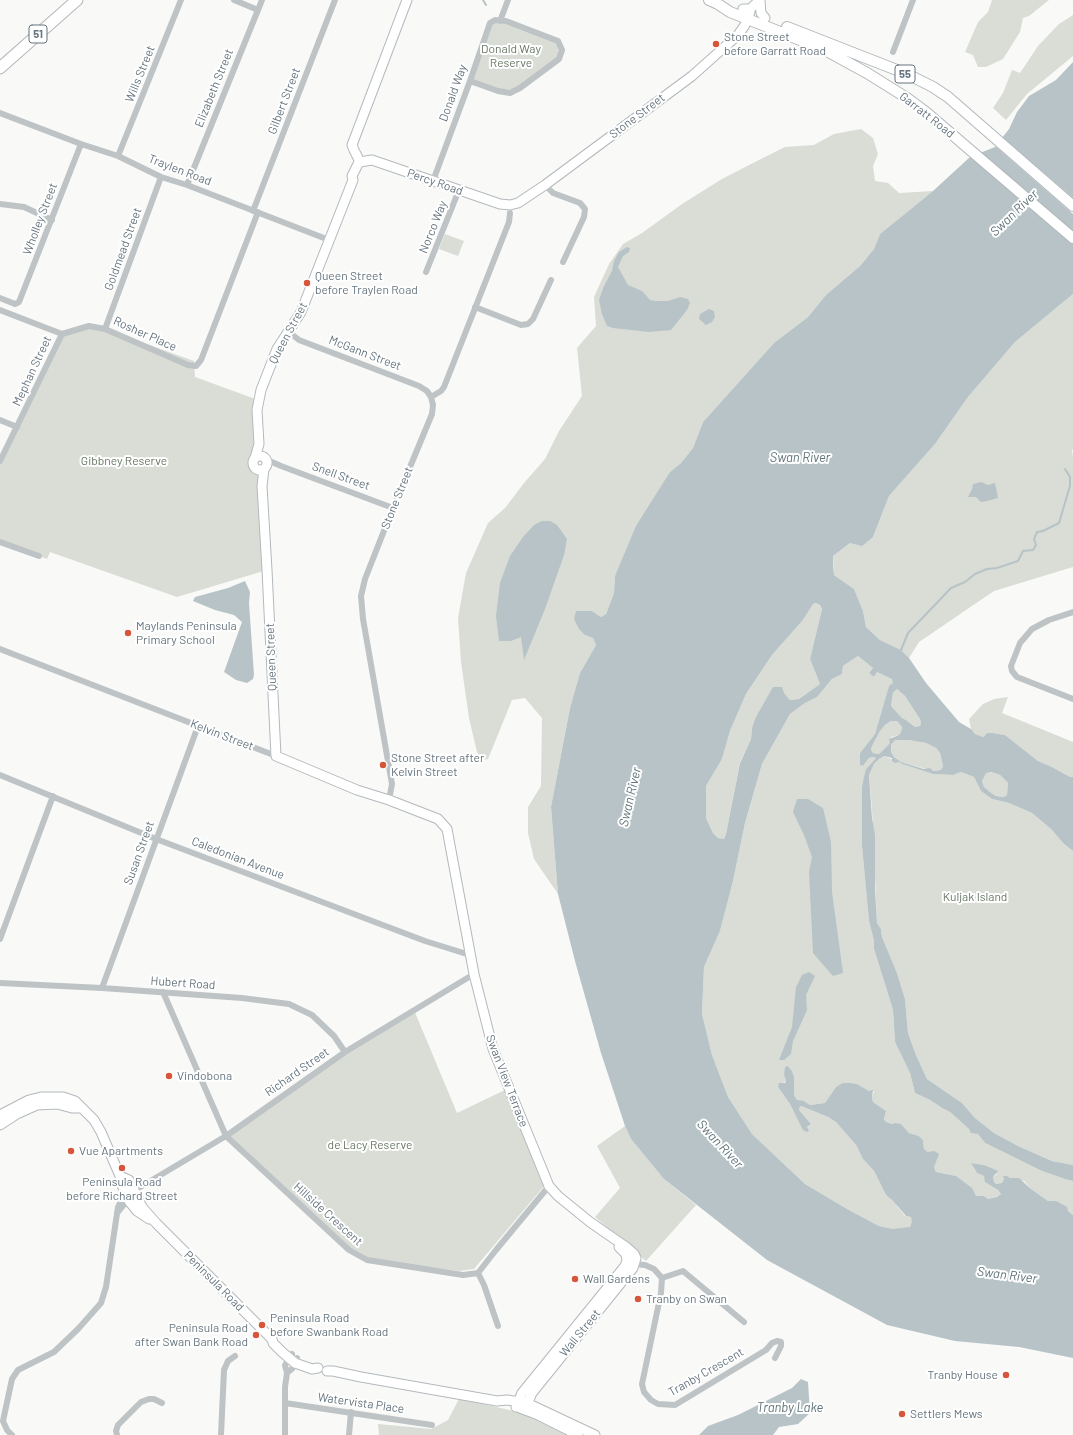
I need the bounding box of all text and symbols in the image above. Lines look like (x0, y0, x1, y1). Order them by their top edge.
road number: 51 (29, 25, 47, 43)
place label: Stone Street before Garratt Road (724, 30, 826, 58)
marker: Stone Street before Garratt Road (711, 39, 721, 49)
park label: Donald Way Reserve (481, 42, 541, 70)
street label: Wills Street (122, 43, 158, 105)
street label: Elizabeth Street (192, 47, 236, 129)
street label: Donald Way (436, 62, 470, 124)
road number: 55 (895, 65, 915, 83)
street label: Gilbert Street (265, 66, 303, 136)
street label: Garratt Road (897, 89, 957, 141)
street label: Stone Street (606, 90, 668, 142)
street label: Traylen Road (146, 151, 214, 189)
street label: Percy Road (405, 166, 465, 198)
street label: Wholley Street (20, 181, 60, 257)
water label: Swan River (987, 186, 1041, 240)
street label: Norco Way (416, 199, 450, 255)
street label: Goldmead Street (101, 206, 145, 292)
place label: Queen Street before Traylen Road (315, 269, 418, 297)
marker: Queen Street before Traylen Road (302, 278, 312, 288)
street label: Queen Street (266, 300, 310, 366)
street label: Rosher Place (111, 314, 179, 354)
street label: McGann Street (327, 333, 403, 373)
street label: Mephan Street (9, 334, 55, 408)
water label: Swan River (770, 450, 830, 466)
park label: Gibbney Reserve (81, 454, 167, 468)
street label: Snell Street (310, 459, 372, 493)
street label: Stone Street (378, 465, 416, 531)
place label: Maylands Peninsula Primary School (136, 619, 237, 647)
street label: Queen Street (263, 623, 279, 691)
marker: Maylands Peninsula Primary School (123, 628, 133, 638)
street label: Kelvin Street (188, 716, 256, 754)
place label: Stone Street after Kelvin Street (391, 751, 484, 779)
marker: Stone Street after Kelvin Street (378, 760, 388, 770)
water label: Swan River (616, 766, 644, 828)
street label: Susan Street (121, 819, 157, 887)
street label: Caledonian Avenue (190, 834, 286, 882)
park label: Kuljak Island (943, 890, 1007, 904)
street label: Hubert Road (150, 974, 216, 992)
street label: Swan View Terrace (483, 1033, 531, 1129)
street label: Richard Street (262, 1045, 332, 1099)
place label: Vindobona (177, 1069, 232, 1083)
marker: Vindobona (164, 1071, 174, 1081)
water label: Swan River (694, 1117, 746, 1171)
park label: de Lacy Reserve (328, 1138, 412, 1152)
place label: Vue Apartments (79, 1144, 163, 1158)
marker: Vue Apartments (66, 1146, 76, 1156)
marker: Peninsula Road before Richard Street (117, 1163, 127, 1173)
place label: Peninsula Road before Richard Street (66, 1175, 178, 1203)
street label: Hillside Crescent (291, 1179, 365, 1249)
street label: Peninsula Road (181, 1248, 247, 1314)
water label: Swan River (976, 1264, 1038, 1286)
place label: Wall Gardens (583, 1272, 650, 1286)
marker: Wall Gardens (570, 1274, 580, 1284)
place label: Tranby on Swan (646, 1292, 727, 1306)
marker: Tranby on Swan (633, 1294, 643, 1304)
street label: Wall Street (557, 1306, 603, 1360)
place label: Peninsula Road before Swanbank Road (270, 1311, 388, 1339)
marker: Peninsula Road before Swanbank Road (257, 1320, 267, 1330)
place label: Peninsula Road after Swan Bank Road (135, 1321, 248, 1349)
marker: Peninsula Road after Swan Bank Road (251, 1330, 261, 1340)
street label: Tranby Crescent (666, 1345, 746, 1399)
place label: Tranby House (928, 1368, 998, 1382)
marker: Tranby House (1001, 1370, 1011, 1380)
street label: Watervista Place (317, 1390, 405, 1416)
water label: Tranby Lake (757, 1400, 823, 1416)
place label: Settlers Mews (910, 1407, 983, 1421)
marker: Settlers Mews (897, 1409, 907, 1419)

